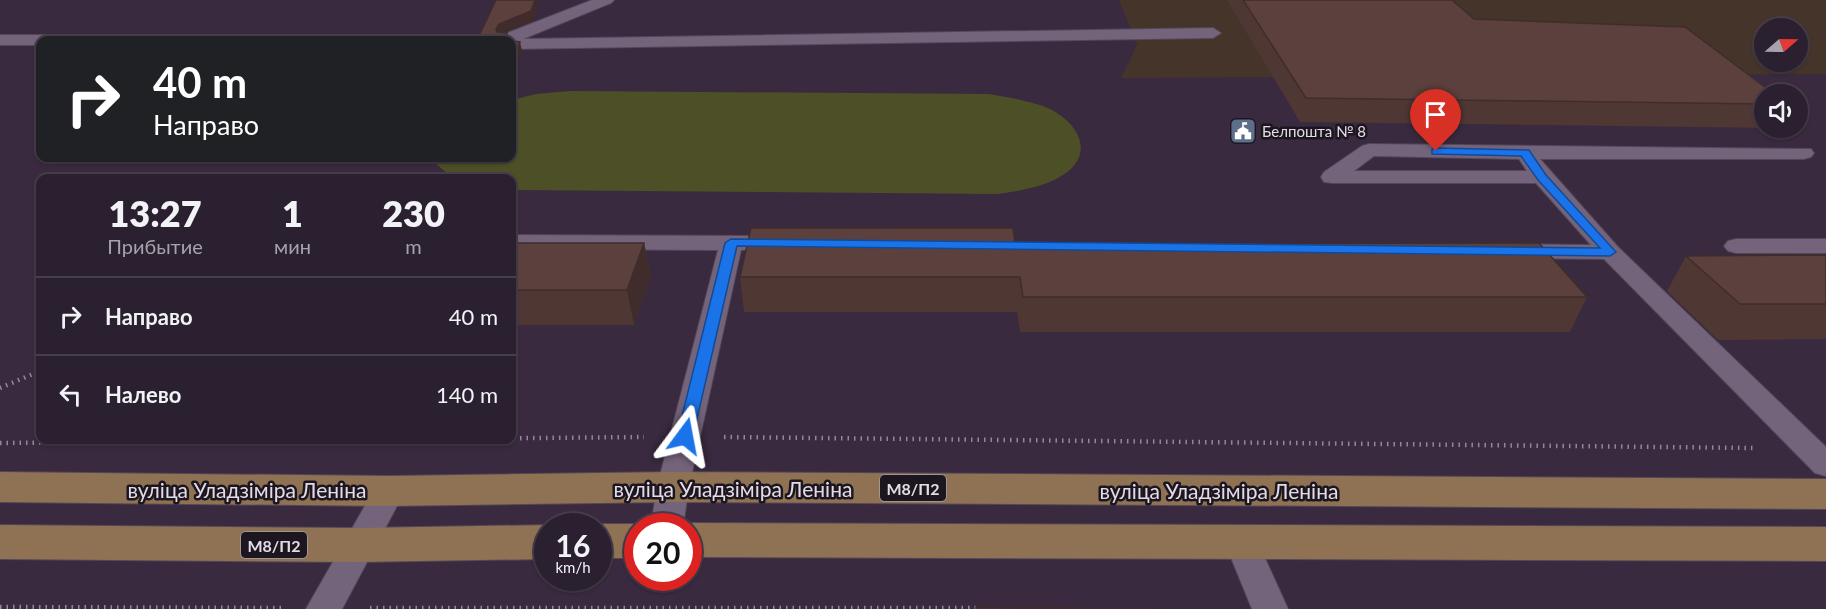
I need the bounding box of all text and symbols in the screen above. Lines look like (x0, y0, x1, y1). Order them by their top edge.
north arrow (1754, 18, 1808, 72)
map controls (1754, 18, 1808, 138)
text: 40 m (153, 57, 247, 107)
icon: right (54, 60, 132, 138)
button: sound (1754, 84, 1808, 138)
pin (1410, 89, 1461, 151)
icon: arrive (1419, 98, 1452, 131)
text: Направо (153, 108, 259, 141)
public building icon: Белпошта № 8 (1228, 116, 1258, 146)
place label: Белпошта № 8 (1262, 122, 1366, 140)
text: 13:27 (108, 191, 202, 235)
text: 1 (282, 191, 303, 235)
text: 230 (382, 191, 445, 235)
text: Прибытие (107, 234, 203, 258)
text: мин (274, 234, 311, 258)
text: m (405, 234, 422, 258)
icon: right (54, 300, 87, 333)
text: Направо (105, 303, 193, 330)
text: 40 m (449, 303, 498, 330)
icon: left (54, 378, 87, 411)
text: Налево (105, 381, 181, 408)
text: 140 m (436, 381, 498, 408)
position arrow (653, 404, 717, 468)
road number: М8/П2 (880, 475, 946, 501)
street label: вуліца Уладзіміра Леніна (614, 476, 852, 501)
street label: вуліца Уладзіміра Леніна (128, 477, 366, 502)
street label: вуліца Уладзіміра Леніна (1100, 478, 1338, 503)
speed limit sign: 20 (624, 513, 702, 591)
text: 16 (556, 527, 590, 563)
road number: М8/П2 (241, 532, 307, 558)
text: km/h (555, 558, 591, 576)

